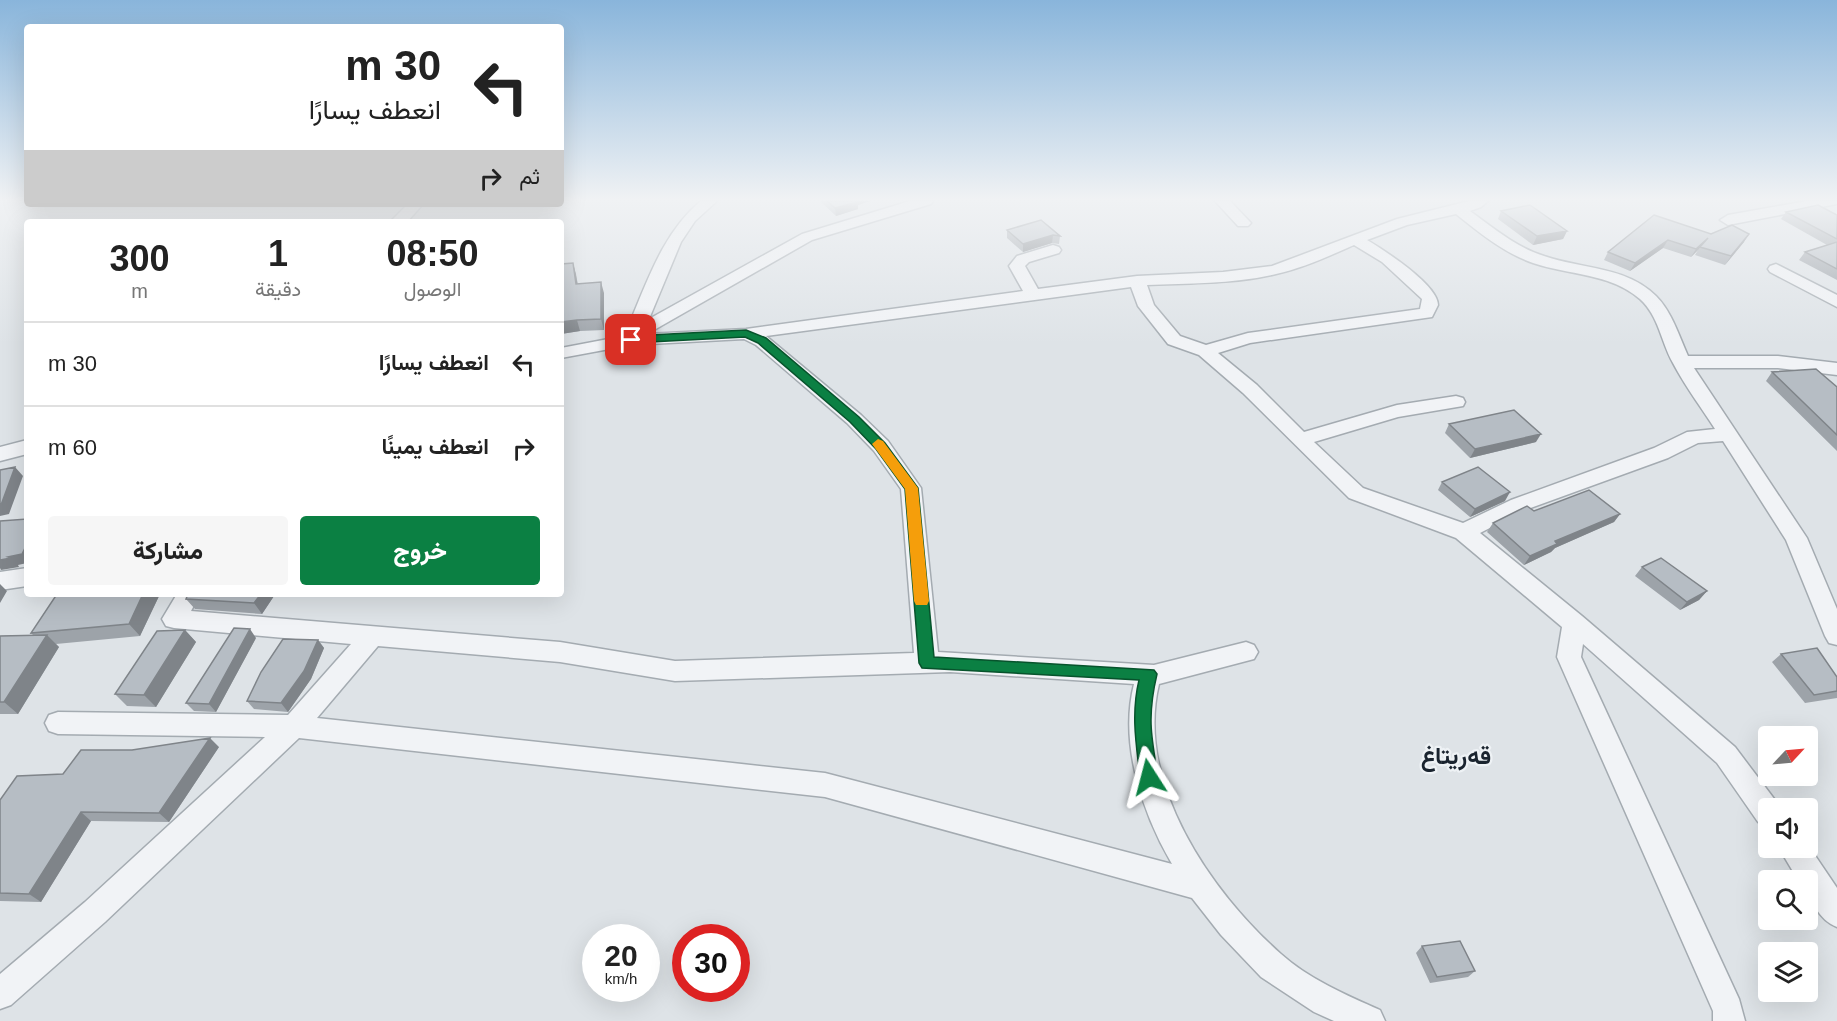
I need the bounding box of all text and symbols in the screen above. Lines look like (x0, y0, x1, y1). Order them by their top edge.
text: 30 m (345, 42, 441, 89)
icon: left (462, 48, 540, 126)
text: انعطف يسارًا (309, 95, 441, 125)
icon: right (474, 162, 507, 195)
text: ثم (519, 164, 540, 189)
text: 1 (268, 233, 288, 274)
text: 08:50 (387, 233, 479, 274)
text: 300 (109, 238, 170, 279)
text: دقيقة (255, 278, 301, 300)
text: الوصول (404, 278, 461, 300)
text: m (131, 280, 148, 302)
pin (605, 314, 656, 365)
icon: arrive (614, 323, 647, 356)
icon: left (507, 348, 540, 381)
text: انعطف يسارًا (379, 350, 489, 375)
text: 30 m (48, 351, 97, 376)
icon: right (507, 432, 540, 465)
text: انعطف يمينًا (381, 434, 489, 459)
text: 60 m (48, 435, 97, 460)
button: مشاركة (48, 516, 288, 585)
button: خروج (300, 516, 540, 585)
north arrow (1758, 726, 1818, 786)
map controls (1758, 726, 1818, 1002)
district label: قەریتاغ (1421, 742, 1491, 772)
position arrow (1117, 745, 1181, 809)
button: sound (1758, 798, 1818, 858)
button: search (1758, 870, 1818, 930)
speed limit sign: 30 (672, 924, 750, 1002)
text: 20 (604, 939, 638, 972)
button: layers (1758, 942, 1818, 1002)
text: km/h (605, 970, 637, 987)

